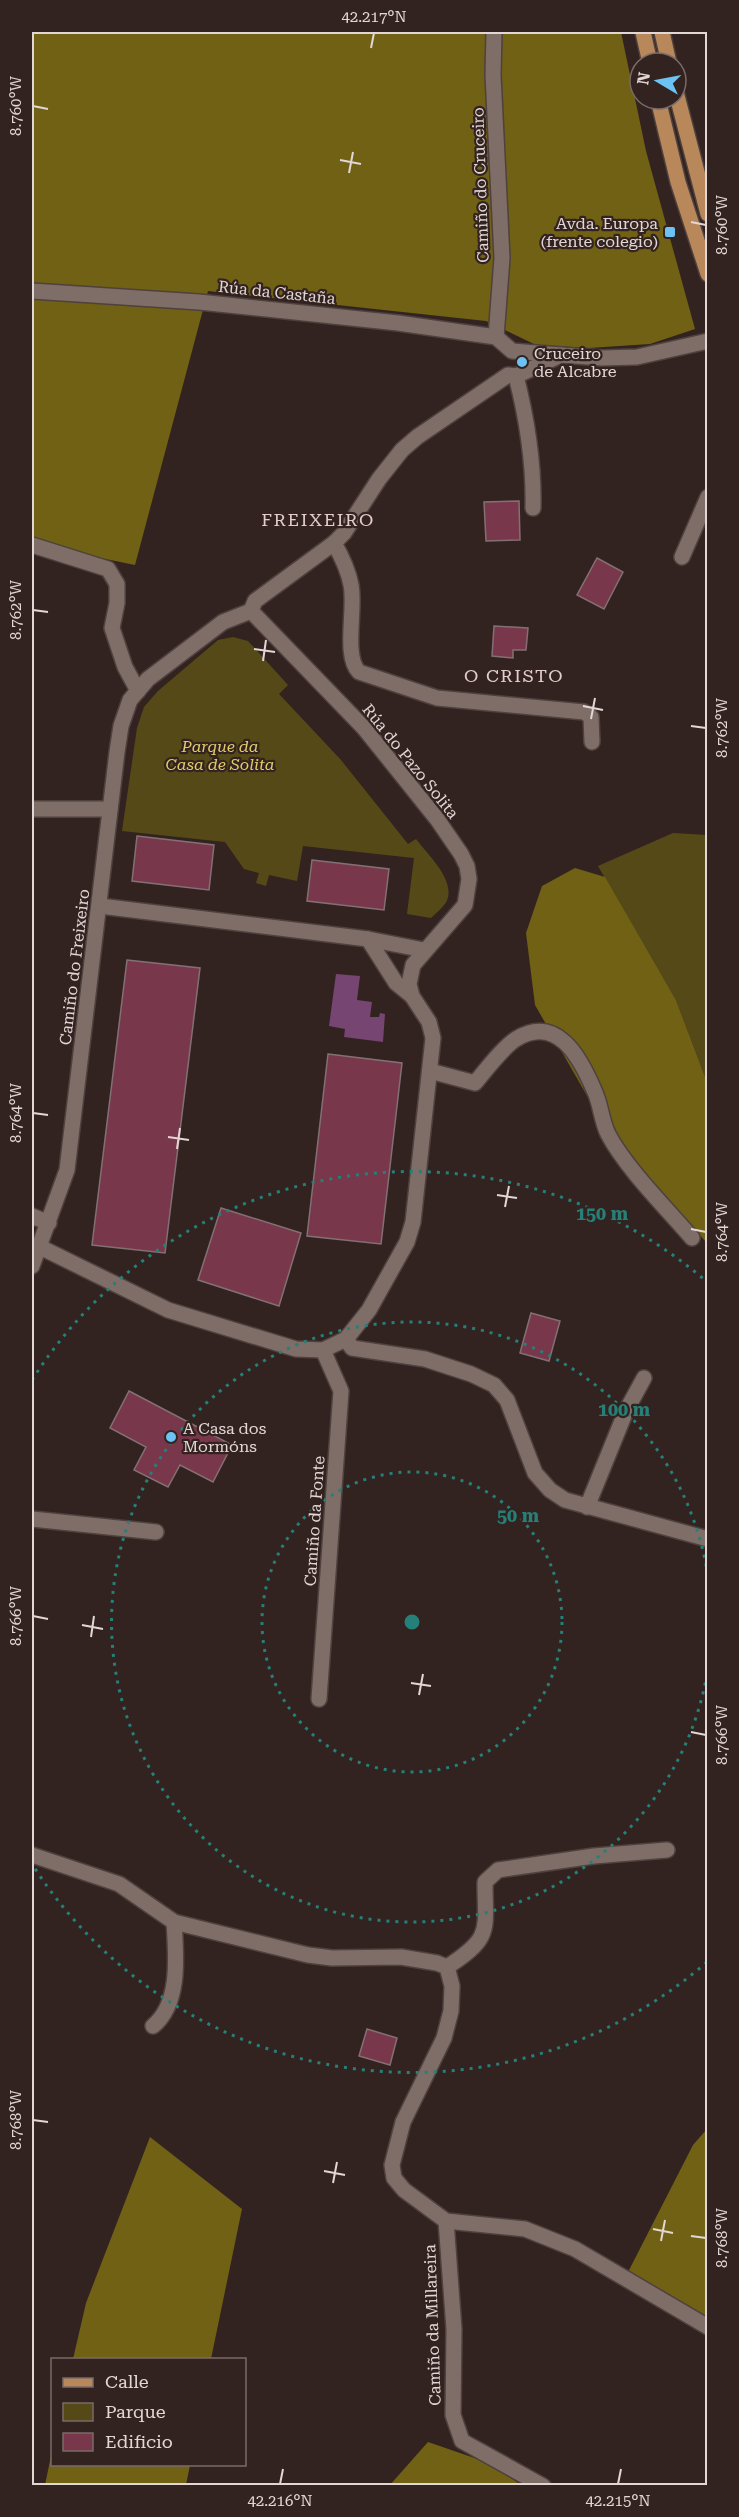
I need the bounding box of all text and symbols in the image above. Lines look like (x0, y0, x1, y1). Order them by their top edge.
text: 42.217°N (341, 8, 407, 26)
north arrow (628, 51, 688, 111)
text: N (633, 71, 654, 86)
text: 8.760°W (7, 75, 25, 136)
street label: Camiño do Cruceiro (468, 107, 493, 263)
text: 8.760°W (713, 194, 731, 255)
place label: Avda. Europa (frente colegio) (541, 214, 658, 251)
marker: Avda. Europa (frente colegio) (663, 225, 677, 239)
street label: Rúa da Castaña (217, 277, 337, 308)
place label: Cruceiro de Alcabre (534, 344, 617, 381)
marker: Cruceiro de Alcabre (515, 355, 529, 369)
district label: FREIXEIRO (261, 509, 375, 530)
text: 8.762°W (7, 579, 25, 640)
district label: O CRISTO (464, 665, 564, 686)
text: 8.762°W (713, 697, 731, 758)
street label: Rúa do Pazo Solita (358, 700, 463, 823)
park label: Parque da Casa de Solita (166, 737, 275, 774)
street label: Camiño do Freixeiro (55, 888, 94, 1046)
text: 8.764°W (7, 1082, 25, 1143)
text: 8.764°W (713, 1201, 731, 1262)
text: 150 m (576, 1203, 629, 1224)
text: 100 m (598, 1399, 651, 1420)
place label: A Casa dos Mormóns (183, 1419, 267, 1456)
marker: A Casa dos Mormóns (164, 1430, 178, 1444)
street label: Camiño da Fonte (300, 1455, 329, 1587)
text: 50 m (497, 1505, 540, 1526)
text: 8.766°W (7, 1585, 25, 1646)
centre of rings (402, 1612, 422, 1632)
text: 8.766°W (713, 1704, 731, 1765)
text: 8.768°W (7, 2089, 25, 2150)
text: 8.768°W (713, 2207, 731, 2268)
street label: Camiño da Millareira (420, 2244, 445, 2406)
legend (51, 2358, 246, 2466)
text: Calle (105, 2371, 149, 2392)
text: Parque (105, 2401, 166, 2422)
text: Edificio (105, 2431, 173, 2452)
text: 42.216°N (247, 2492, 313, 2510)
text: 42.215°N (585, 2492, 651, 2510)

